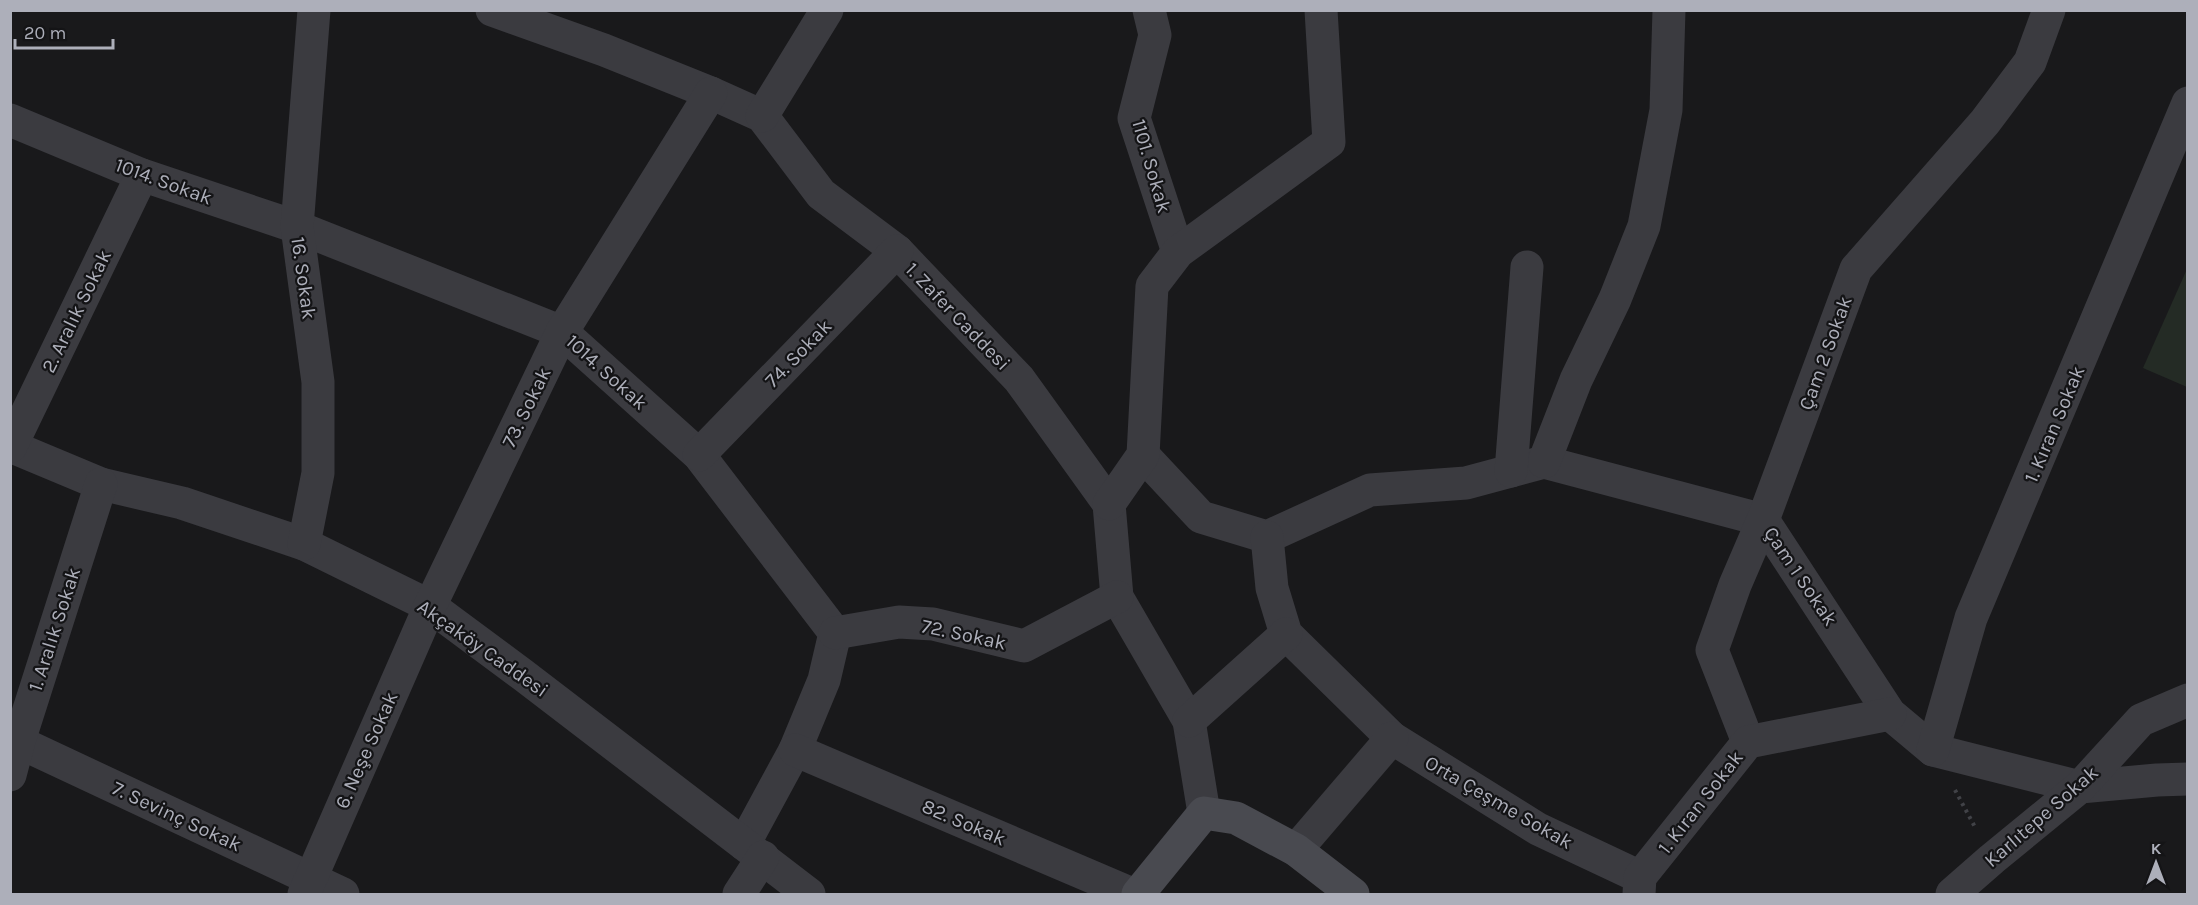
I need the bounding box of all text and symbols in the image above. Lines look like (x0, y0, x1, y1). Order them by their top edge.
scale bar (15, 12, 112, 50)
text: 20 m (24, 22, 66, 44)
street label: 1101. Sokak (1127, 117, 1176, 216)
street label: 1014. Sokak (112, 153, 215, 210)
street label: 16. Sokak (286, 235, 321, 321)
street label: 2. Aralık Sokak (37, 246, 116, 376)
street label: 1. Zafer Caddesi (901, 258, 1015, 375)
street label: Çam 2 Sokak (1794, 293, 1857, 413)
street label: 74. Sokak (760, 315, 836, 392)
street label: 1014. Sokak (561, 330, 652, 415)
street label: 1. Kıran Sokak (2020, 362, 2089, 486)
street label: 73. Sokak (497, 363, 556, 451)
street label: Çam 1 Sokak (1759, 522, 1842, 630)
street label: 1. Aralık Sokak (24, 564, 85, 694)
street label: Akçaköy Caddesi (413, 595, 552, 702)
street label: 72. Sokak (920, 614, 1008, 655)
street label: 6. Neşe Sokak (330, 688, 403, 812)
street label: 1. Kıran Sokak (1653, 746, 1748, 859)
street label: Orta Çeşme Sokak (1421, 751, 1577, 854)
street label: Karlıtepe Sokak (1980, 761, 2103, 872)
street label: 7. Sevinç Sokak (109, 776, 245, 856)
street label: 82. Sokak (918, 795, 1009, 850)
north arrow (2126, 833, 2186, 893)
text: K (2151, 839, 2162, 858)

